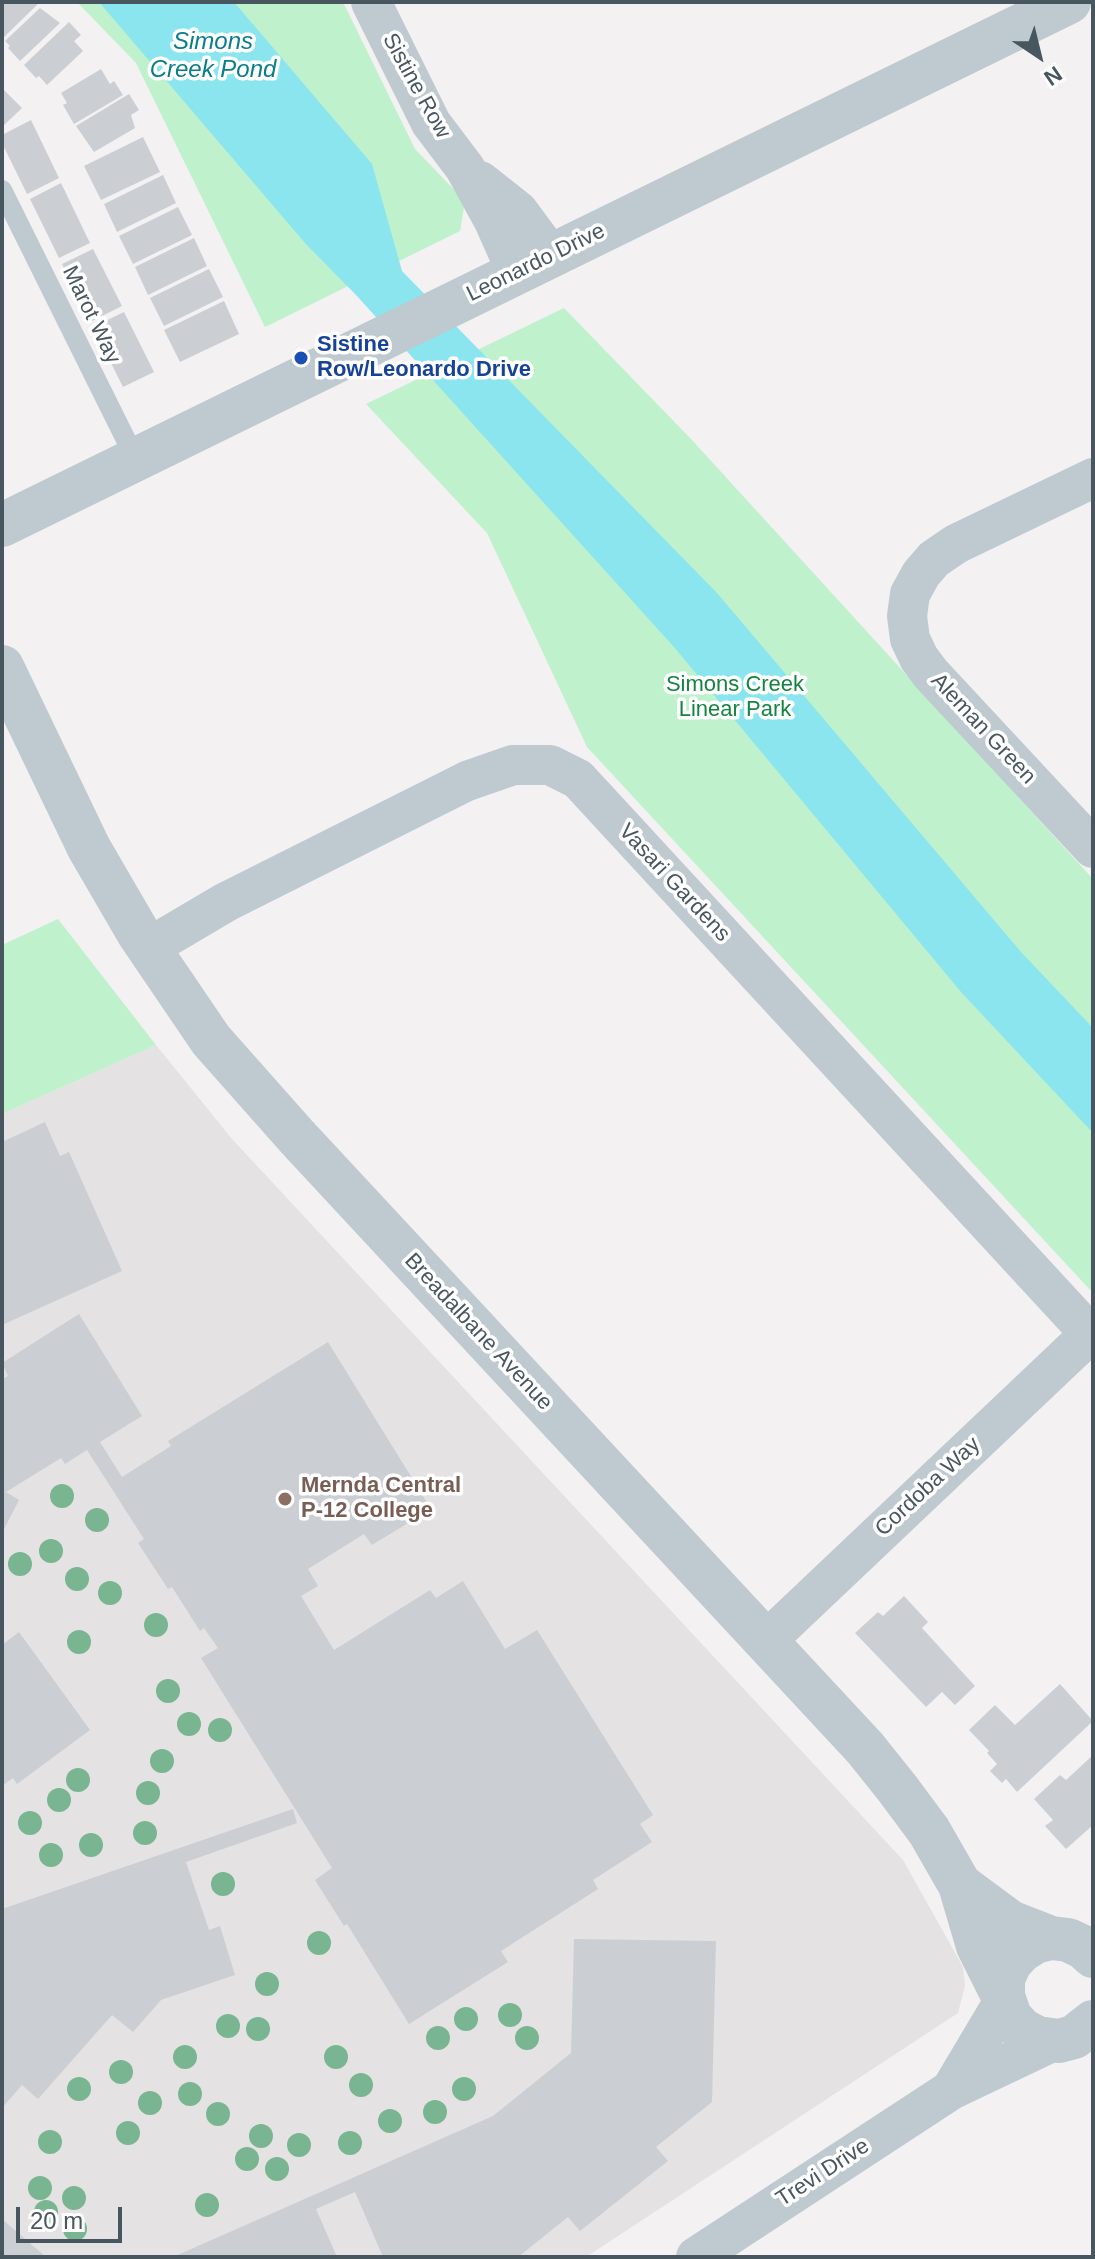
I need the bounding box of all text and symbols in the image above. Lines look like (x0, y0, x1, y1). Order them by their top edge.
north arrow (999, 16, 1079, 96)
water label: Simons Creek Pond (150, 28, 276, 84)
street label: Sistine Row (376, 29, 456, 143)
text: N (1039, 61, 1067, 91)
street label: Leonardo Drive (463, 218, 609, 308)
street label: Marot Way (56, 262, 126, 368)
place label: Sistine Row/Leonardo Drive (317, 332, 531, 384)
marker: Sistine Row/Leonardo Drive (292, 349, 310, 367)
street label: Aleman Green (925, 668, 1041, 790)
park label: Simons Creek Linear Park (666, 672, 804, 724)
street label: Vasari Gardens (613, 819, 735, 947)
street label: Breadalbane Avenue (398, 1248, 558, 1416)
street label: Cordoba Way (870, 1432, 986, 1542)
place label: Mernda Central P-12 College (301, 1473, 461, 1524)
marker: Mernda Central P-12 College (276, 1490, 294, 1508)
street label: Trevi Drive (772, 2133, 874, 2213)
scale bar (20, 2191, 126, 2241)
text: 20 m (30, 2207, 83, 2234)

